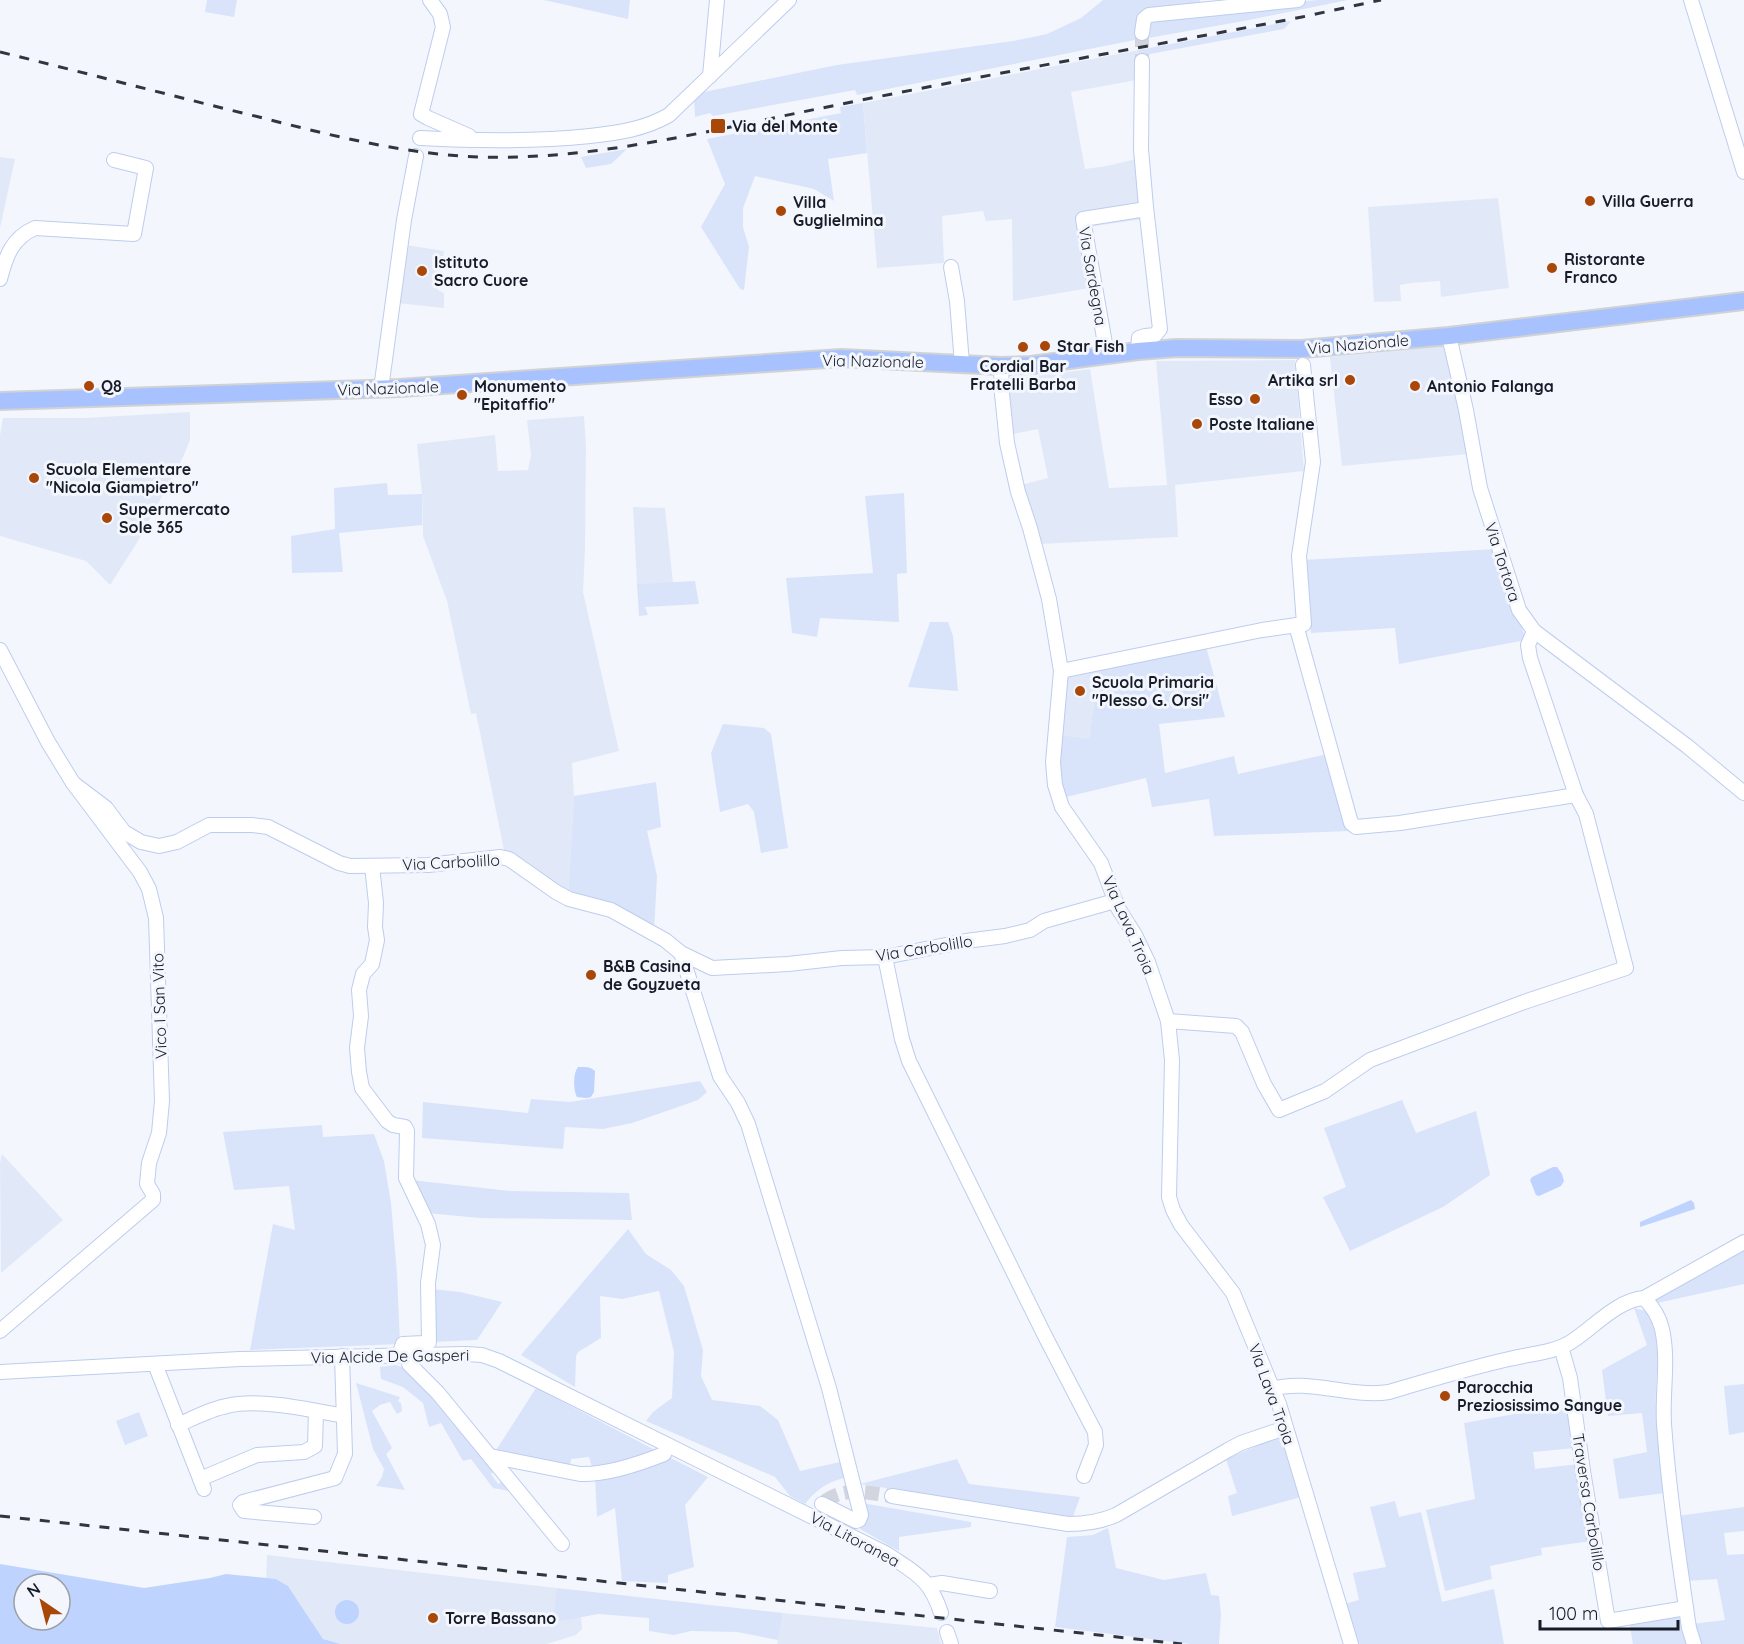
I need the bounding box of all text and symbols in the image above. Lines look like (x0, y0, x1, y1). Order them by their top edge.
place label: Via del Monte (732, 116, 838, 136)
marker: Via del Monte (709, 117, 727, 135)
place label: Villa Guerra (1602, 191, 1694, 211)
place label: Villa Guglielmina (793, 192, 884, 230)
marker: Villa Guerra (1583, 194, 1597, 208)
marker: Villa Guglielmina (774, 204, 788, 218)
street label: Via Sardegna (1074, 225, 1112, 327)
place label: Ristorante Franco (1564, 249, 1645, 287)
place label: Istituto Sacro Cuore (434, 252, 528, 290)
marker: Ristorante Franco (1545, 261, 1559, 275)
marker: Istituto Sacro Cuore (415, 264, 429, 278)
street label: Via Nazionale (1306, 330, 1410, 358)
place label: Star Fish (1057, 336, 1124, 356)
marker: Star Fish (1038, 339, 1052, 353)
marker: Cordial Bar Fratelli Barba (1016, 340, 1030, 354)
street label: Via Nazionale (822, 350, 924, 372)
place label: Cordial Bar Fratelli Barba (970, 356, 1076, 394)
place label: Artika srl (1268, 370, 1338, 390)
marker: Artika srl (1343, 373, 1357, 387)
place label: Q8 (101, 376, 122, 396)
street label: Via Nazionale (337, 376, 439, 400)
place label: Monumento "Epitaffio" (474, 376, 566, 414)
place label: Antonio Falanga (1427, 376, 1554, 396)
marker: Q8 (82, 379, 96, 393)
marker: Antonio Falanga (1408, 379, 1422, 393)
marker: Monumento "Epitaffio" (455, 388, 469, 402)
place label: Esso (1208, 389, 1243, 409)
marker: Esso (1248, 392, 1262, 406)
place label: Poste Italiane (1209, 414, 1315, 434)
marker: Poste Italiane (1190, 417, 1204, 431)
place label: Scuola Elementare "Nicola Giampietro" (46, 459, 199, 497)
marker: Scuola Elementare "Nicola Giampietro" (27, 471, 41, 485)
place label: Supermercato Sole 365 (119, 499, 230, 537)
marker: Supermercato Sole 365 (100, 511, 114, 525)
street label: Via Tortora (1481, 520, 1525, 604)
place label: Scuola Primaria "Plesso G. Orsi" (1092, 672, 1214, 710)
marker: Scuola Primaria "Plesso G. Orsi" (1073, 684, 1087, 698)
street label: Via Carbolillo (402, 849, 500, 875)
street label: Via Lava Troia (1098, 873, 1160, 977)
street label: Via Carbolillo (874, 930, 974, 966)
street label: Vico I San Vito (147, 953, 171, 1059)
place label: B&B Casina de Goyzueta (603, 956, 701, 994)
marker: B&B Casina de Goyzueta (584, 968, 598, 982)
street label: Via Lava Troia (1244, 1341, 1300, 1447)
street label: Via Alcide De Gasperi (310, 1345, 470, 1367)
place label: Parocchia Preziosissimo Sangue (1457, 1377, 1622, 1415)
marker: Parocchia Preziosissimo Sangue (1438, 1389, 1452, 1403)
street label: Traversa Carbolillo (1568, 1432, 1610, 1572)
street label: Via Litoranea (807, 1507, 903, 1571)
north arrow (12, 1572, 72, 1632)
text: N (23, 1578, 44, 1601)
scale bar (1540, 1593, 1678, 1631)
text: 100 m (1549, 1602, 1598, 1625)
place label: Torre Bassano (445, 1608, 556, 1628)
marker: Torre Bassano (426, 1611, 440, 1625)

